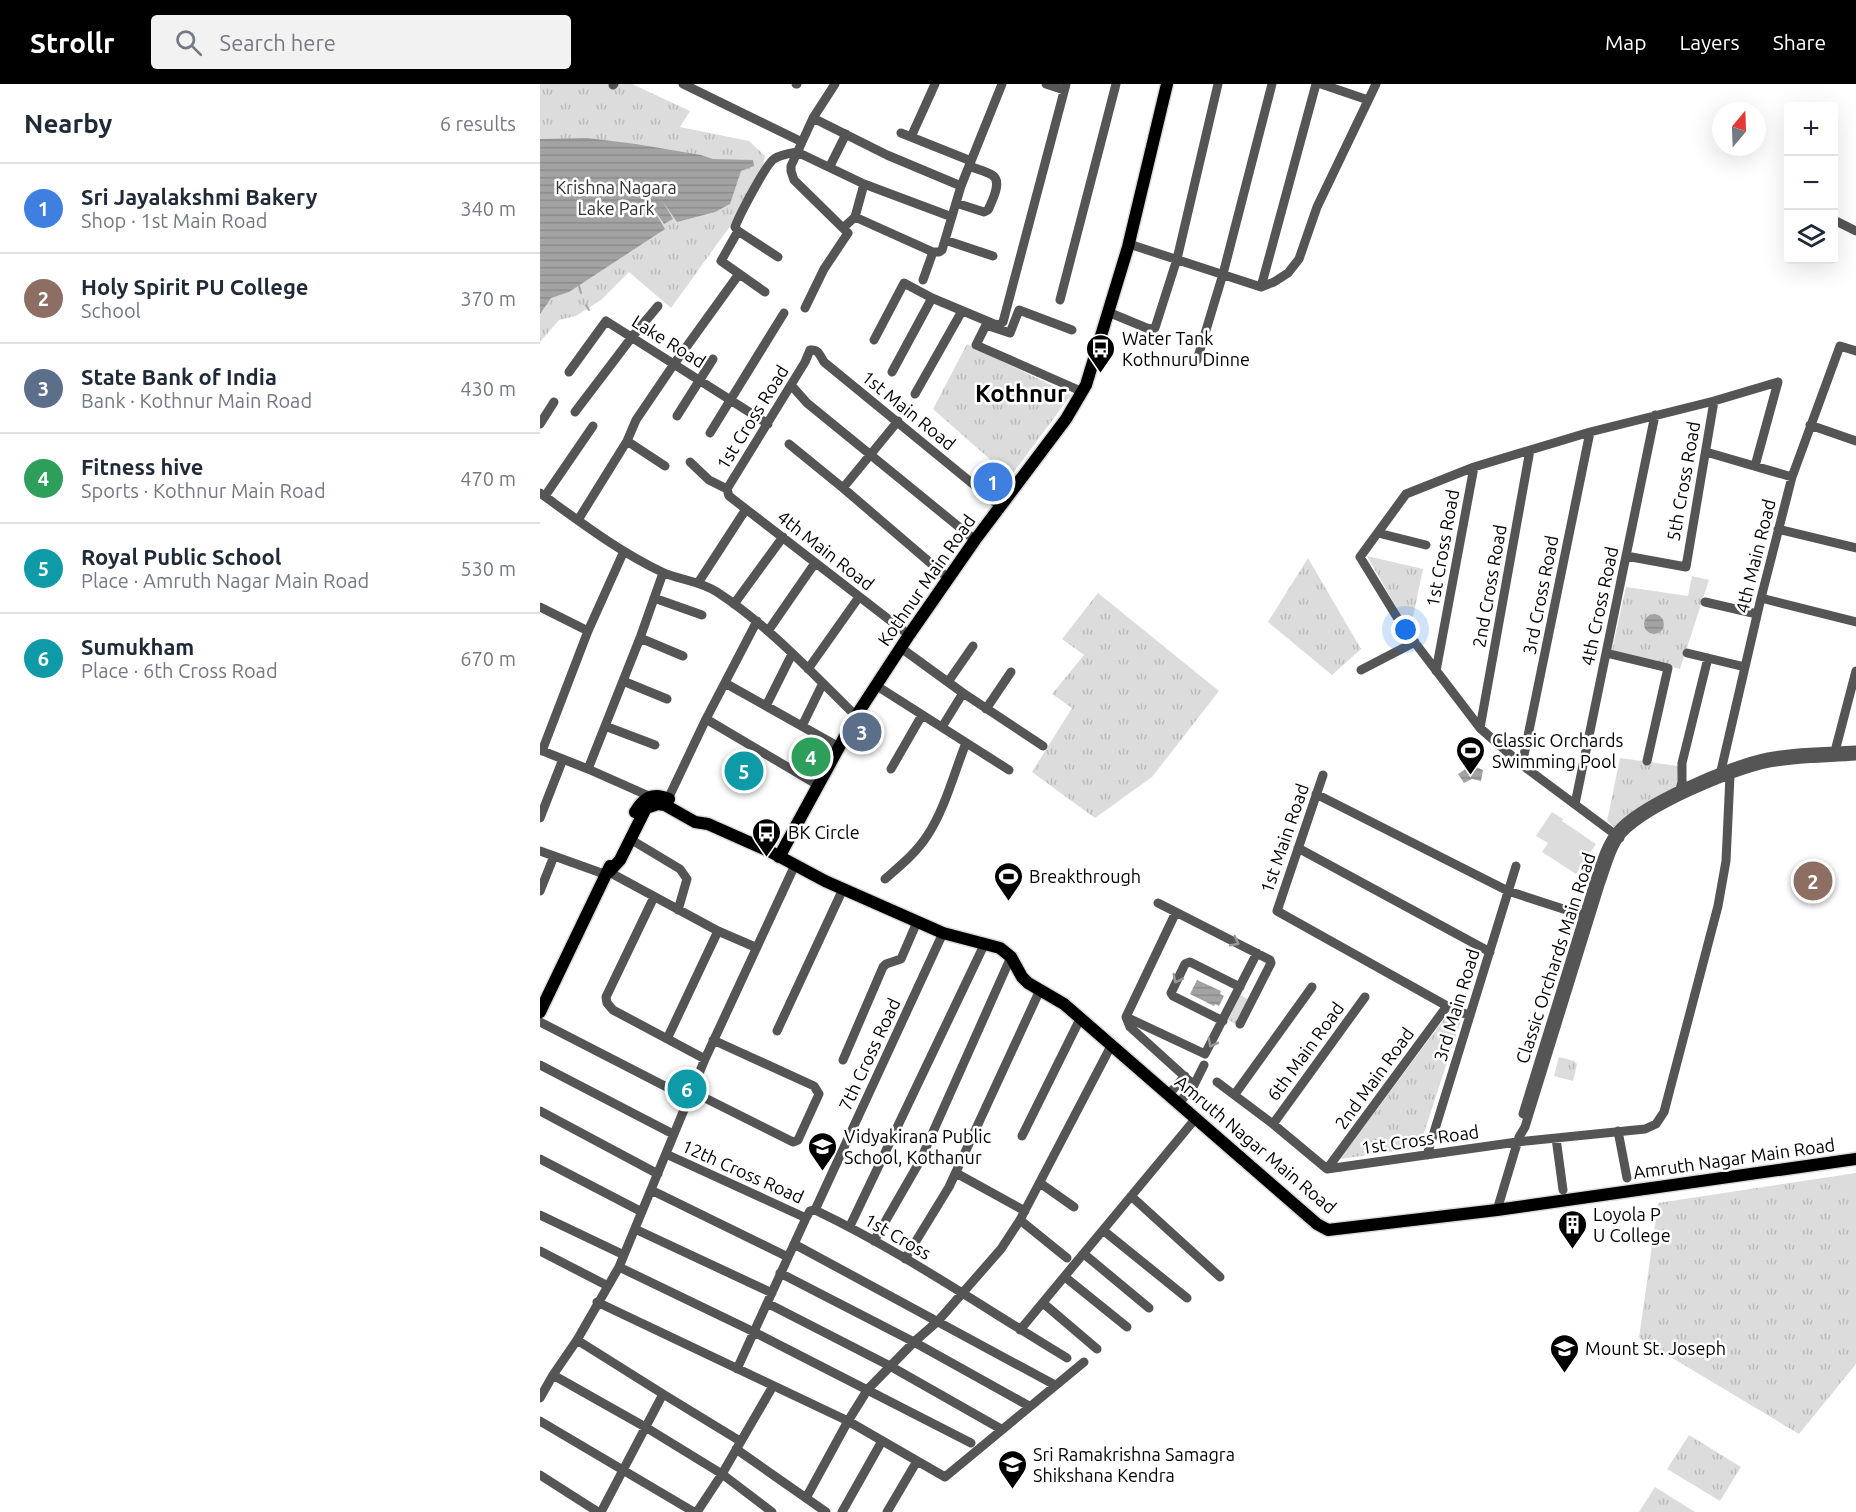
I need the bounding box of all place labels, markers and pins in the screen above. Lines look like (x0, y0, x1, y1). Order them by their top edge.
place label: Water Tank Kothnuru Dinne (1122, 328, 1250, 369)
bus stop icon: Water Tank Kothnuru Dinne (1085, 332, 1117, 374)
pin: 1 (974, 460, 1012, 504)
pin: 3 (842, 710, 882, 754)
place label: Classic Orchards Swimming Pool (1492, 730, 1624, 771)
pin: 4 (792, 734, 830, 780)
sports icon: Classic Orchards Swimming Pool (1455, 734, 1487, 776)
pin: 5 (724, 748, 764, 794)
bus stop icon: BK Circle (751, 816, 783, 858)
place label: BK Circle (788, 822, 860, 842)
pin: 2 (1794, 858, 1832, 904)
sports icon: Breakthrough (992, 860, 1024, 902)
place label: Breakthrough (1029, 866, 1141, 886)
pin: 6 (668, 1066, 706, 1112)
place label: Vidyakirana Public School, Kothanur (844, 1126, 991, 1167)
school or university icon: Vidyakirana Public School, Kothanur (807, 1130, 839, 1172)
place label: Loyola P U College (1593, 1204, 1671, 1245)
building icon: Loyola P U College (1556, 1208, 1588, 1250)
school or university icon: Mount St. Joseph (1548, 1332, 1580, 1374)
place label: Mount St. Joseph (1585, 1338, 1726, 1358)
place label: Sri Ramakrishna Samagra Shikshana Kendra (1033, 1444, 1235, 1485)
school or university icon: Sri Ramakrishna Samagra Shikshana Kendra (996, 1448, 1028, 1490)

